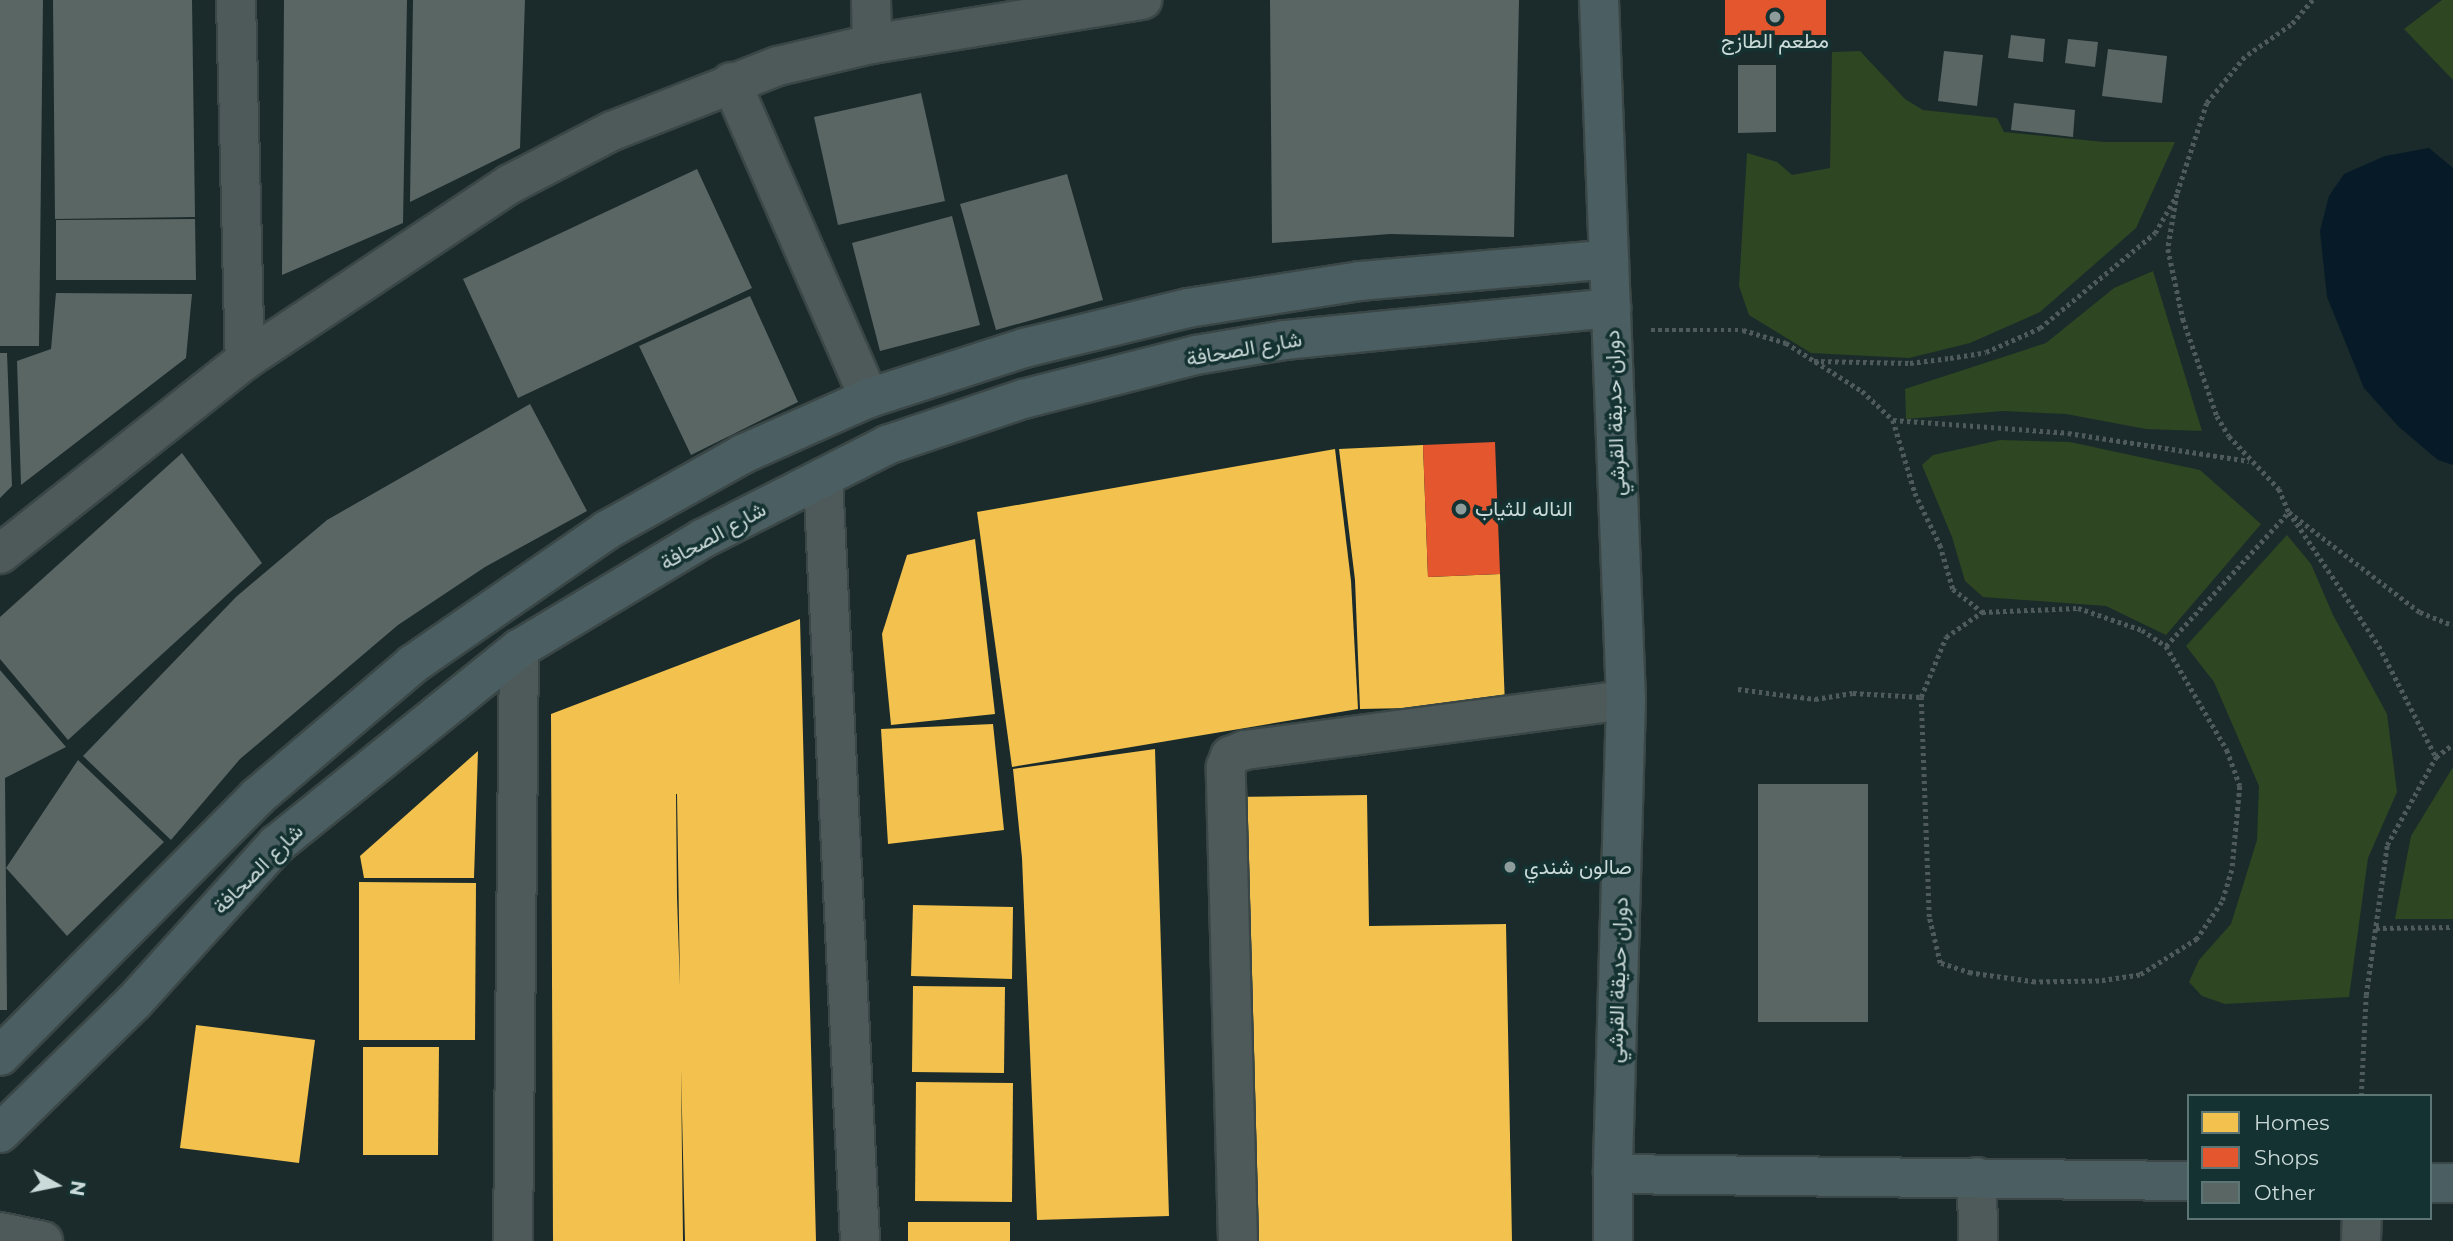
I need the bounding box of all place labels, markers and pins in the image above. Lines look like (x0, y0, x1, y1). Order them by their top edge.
marker: مطعم الطازج (1767, 9, 1783, 25)
place label: مطعم الطازج (1721, 28, 1829, 54)
place label: الناله للثياب (1475, 496, 1573, 522)
marker: الناله للثياب (1453, 501, 1469, 517)
place label: صالون شندي (1524, 854, 1632, 880)
marker: صالون شندي (1502, 859, 1518, 875)

